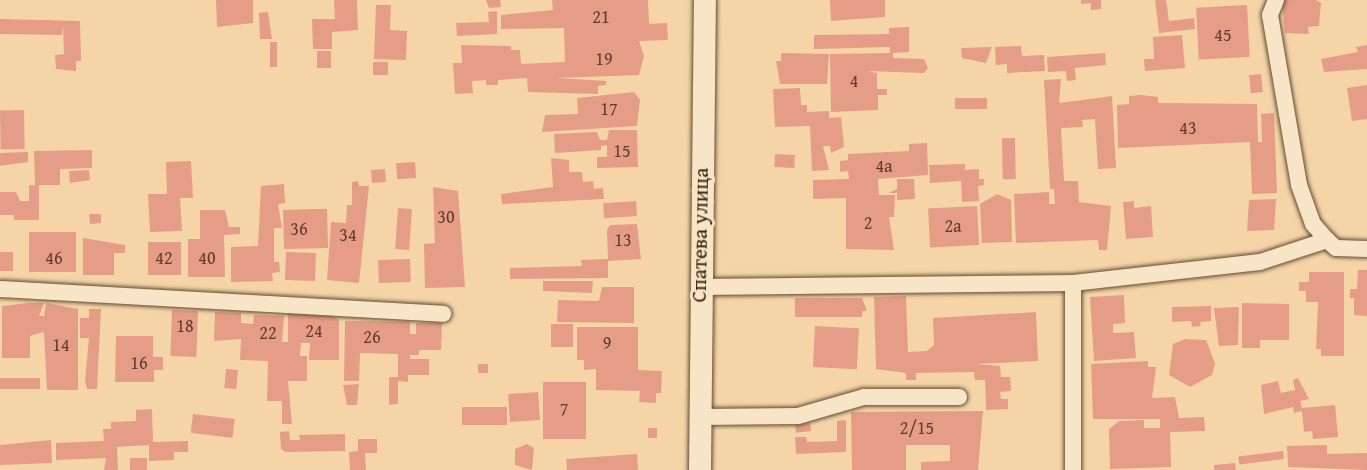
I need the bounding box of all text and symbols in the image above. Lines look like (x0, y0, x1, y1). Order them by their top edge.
house number: 21 (592, 6, 610, 28)
house number: 45 (1214, 24, 1232, 46)
house number: 19 (595, 48, 613, 70)
house number: 4 (850, 70, 858, 92)
house number: 17 (600, 98, 618, 120)
house number: 43 (1179, 117, 1197, 139)
house number: 15 (613, 140, 631, 162)
house number: 4а (875, 155, 893, 177)
street label: Спатева улица (686, 167, 714, 303)
house number: 30 (437, 206, 455, 228)
house number: 2 (864, 212, 872, 234)
house number: 2а (944, 215, 962, 237)
house number: 36 (290, 218, 308, 240)
house number: 34 (339, 224, 357, 246)
house number: 13 (614, 229, 632, 251)
house number: 46 (45, 247, 63, 269)
house number: 42 (155, 247, 173, 269)
house number: 40 (198, 247, 216, 269)
house number: 18 (176, 315, 194, 337)
house number: 24 (305, 320, 323, 342)
house number: 22 (259, 322, 277, 344)
house number: 26 (363, 326, 381, 348)
house number: 9 (603, 332, 611, 354)
house number: 14 (52, 334, 70, 356)
house number: 16 (130, 352, 148, 374)
house number: 7 (560, 398, 568, 420)
house number: 2/15 (900, 417, 934, 439)

